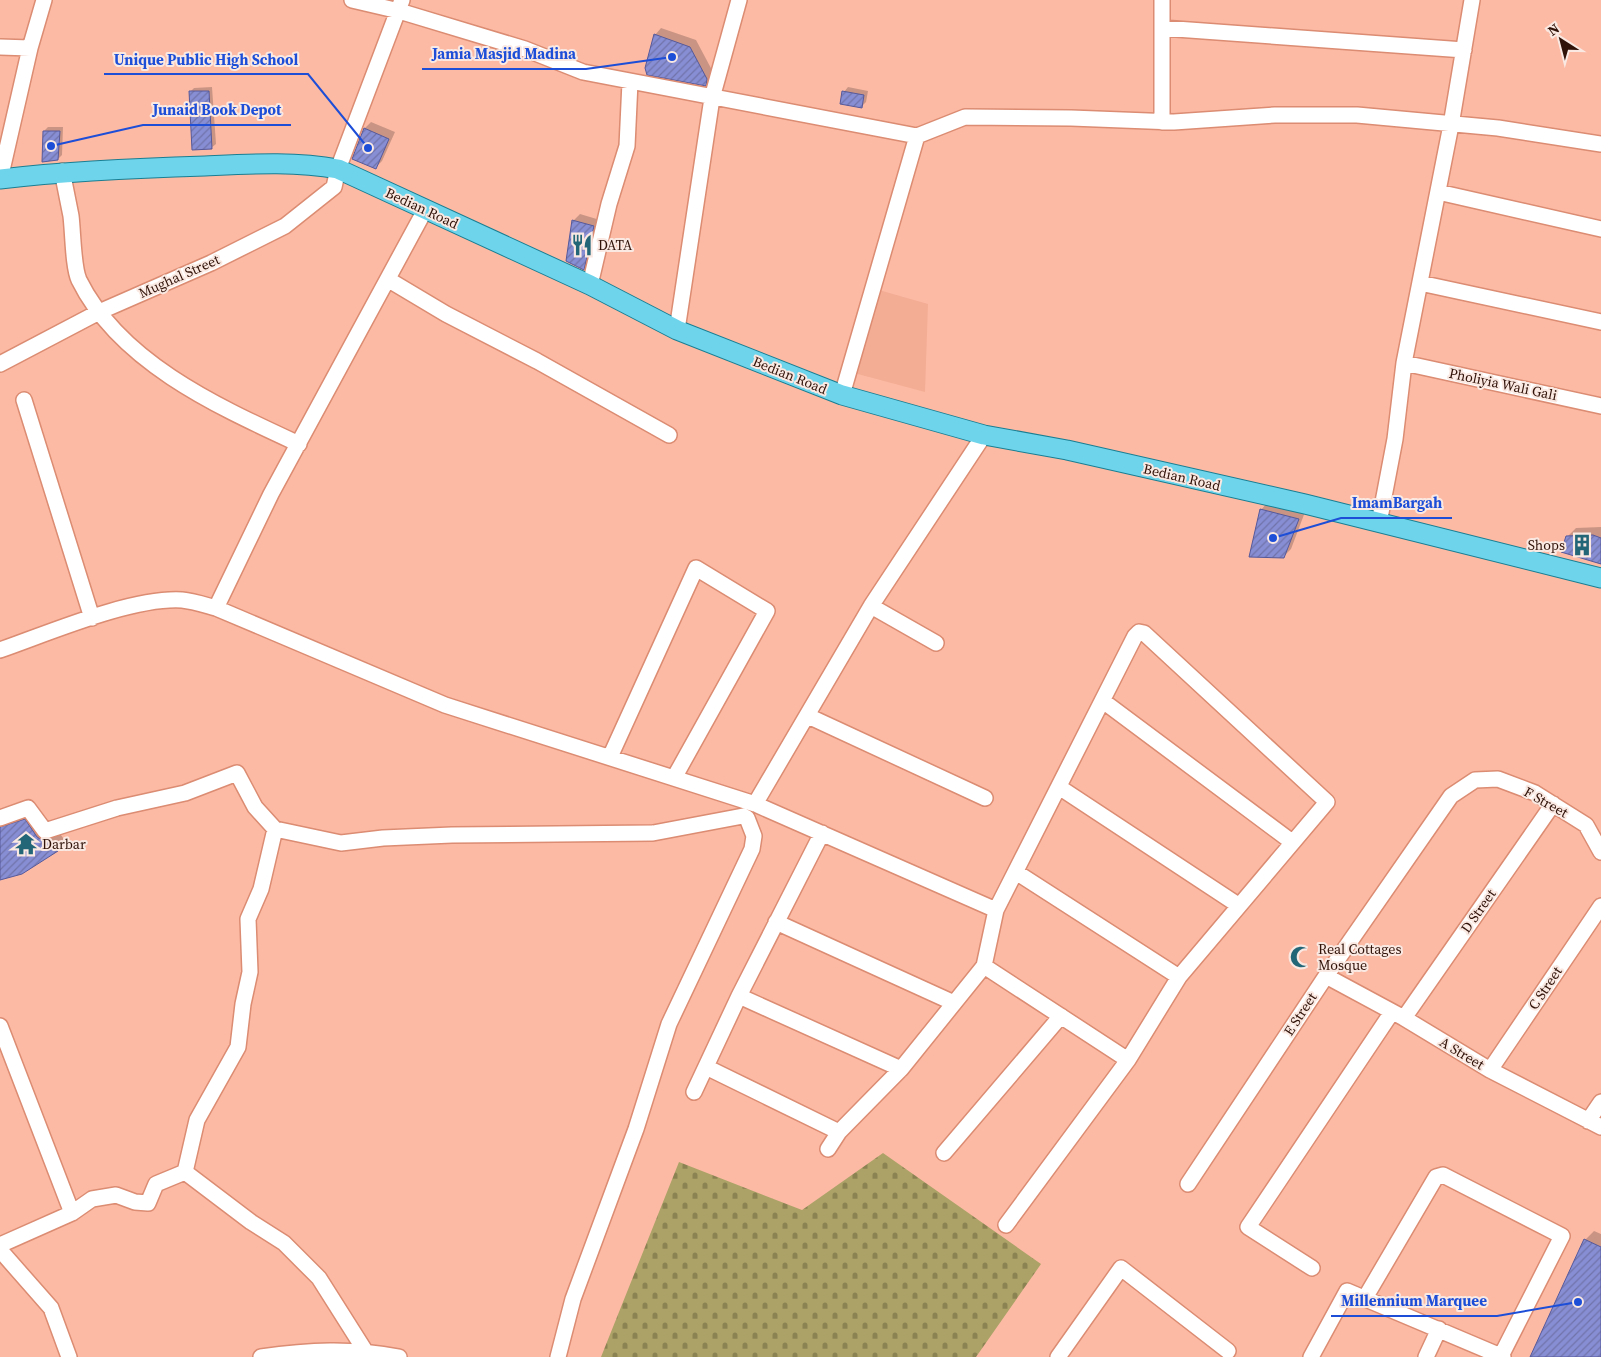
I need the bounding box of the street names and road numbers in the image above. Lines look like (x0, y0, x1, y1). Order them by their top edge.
street label: Bedian Road (382, 182, 462, 234)
street label: Mughal Street (135, 249, 223, 303)
street label: Bedian Road (750, 351, 830, 399)
street label: Pholiyia Wali Gali (1447, 363, 1559, 405)
street label: Bedian Road (1141, 458, 1223, 496)
street label: F Street (1520, 782, 1572, 822)
street label: D Street (1456, 885, 1501, 937)
street label: C Street (1523, 962, 1567, 1014)
street label: E Street (1279, 988, 1322, 1040)
street label: A Street (1436, 1032, 1488, 1074)

